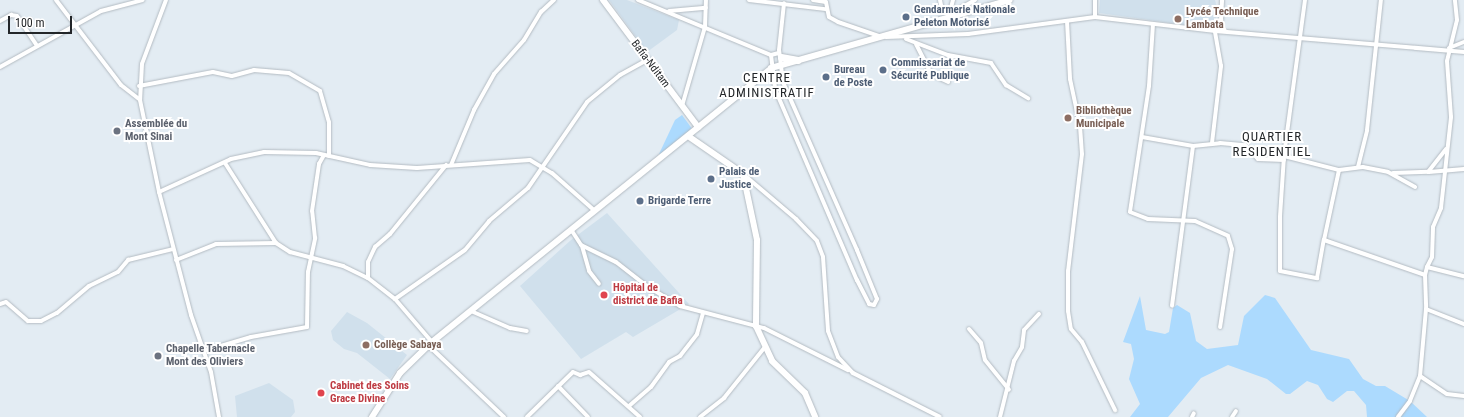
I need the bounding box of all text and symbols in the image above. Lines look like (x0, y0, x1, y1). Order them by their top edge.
place label: Gendarmerie Nationale Peleton Motorisé (914, 4, 1015, 30)
place label: Lycée Technique Lambata (1186, 6, 1259, 32)
scale bar (10, 8, 74, 34)
marker: Gendarmerie Nationale Peleton Motorisé (901, 12, 911, 22)
marker: Lycée Technique Lambata (1173, 14, 1183, 24)
text: 100 m (15, 16, 45, 30)
street label: Bafia-Nditam (628, 38, 672, 90)
place label: Commissariat de Sécurité Publique (891, 57, 969, 83)
place label: Bureau de Poste (834, 64, 873, 90)
marker: Commissariat de Sécurité Publique (878, 65, 888, 75)
district label: CENTRE ADMINISTRATIF (719, 71, 815, 102)
marker: Bureau de Poste (821, 72, 831, 82)
place label: Bibliothèque Municipale (1076, 105, 1132, 131)
marker: Bibliothèque Municipale (1063, 113, 1073, 123)
place label: Assemblée du Mont Sinai (125, 118, 187, 144)
marker: Assemblée du Mont Sinai (112, 126, 122, 136)
district label: QUARTIER RESIDENTIEL (1233, 130, 1311, 161)
place label: Palais de Justice (719, 166, 759, 192)
marker: Palais de Justice (706, 174, 716, 184)
place label: Brigarde Terre (648, 194, 711, 208)
marker: Brigarde Terre (635, 196, 645, 206)
place label: Hôpital de district de Bafia (613, 282, 683, 308)
marker: Hôpital de district de Bafia (598, 289, 610, 301)
place label: Collège Sabaya (374, 338, 442, 352)
marker: Collège Sabaya (361, 340, 371, 350)
place label: Chapelle Tabernacle Mont des Oliviers (166, 343, 255, 369)
marker: Chapelle Tabernacle Mont des Oliviers (153, 351, 163, 361)
place label: Cabinet des Soins Grace Divine (330, 380, 409, 406)
marker: Cabinet des Soins Grace Divine (315, 387, 327, 399)

